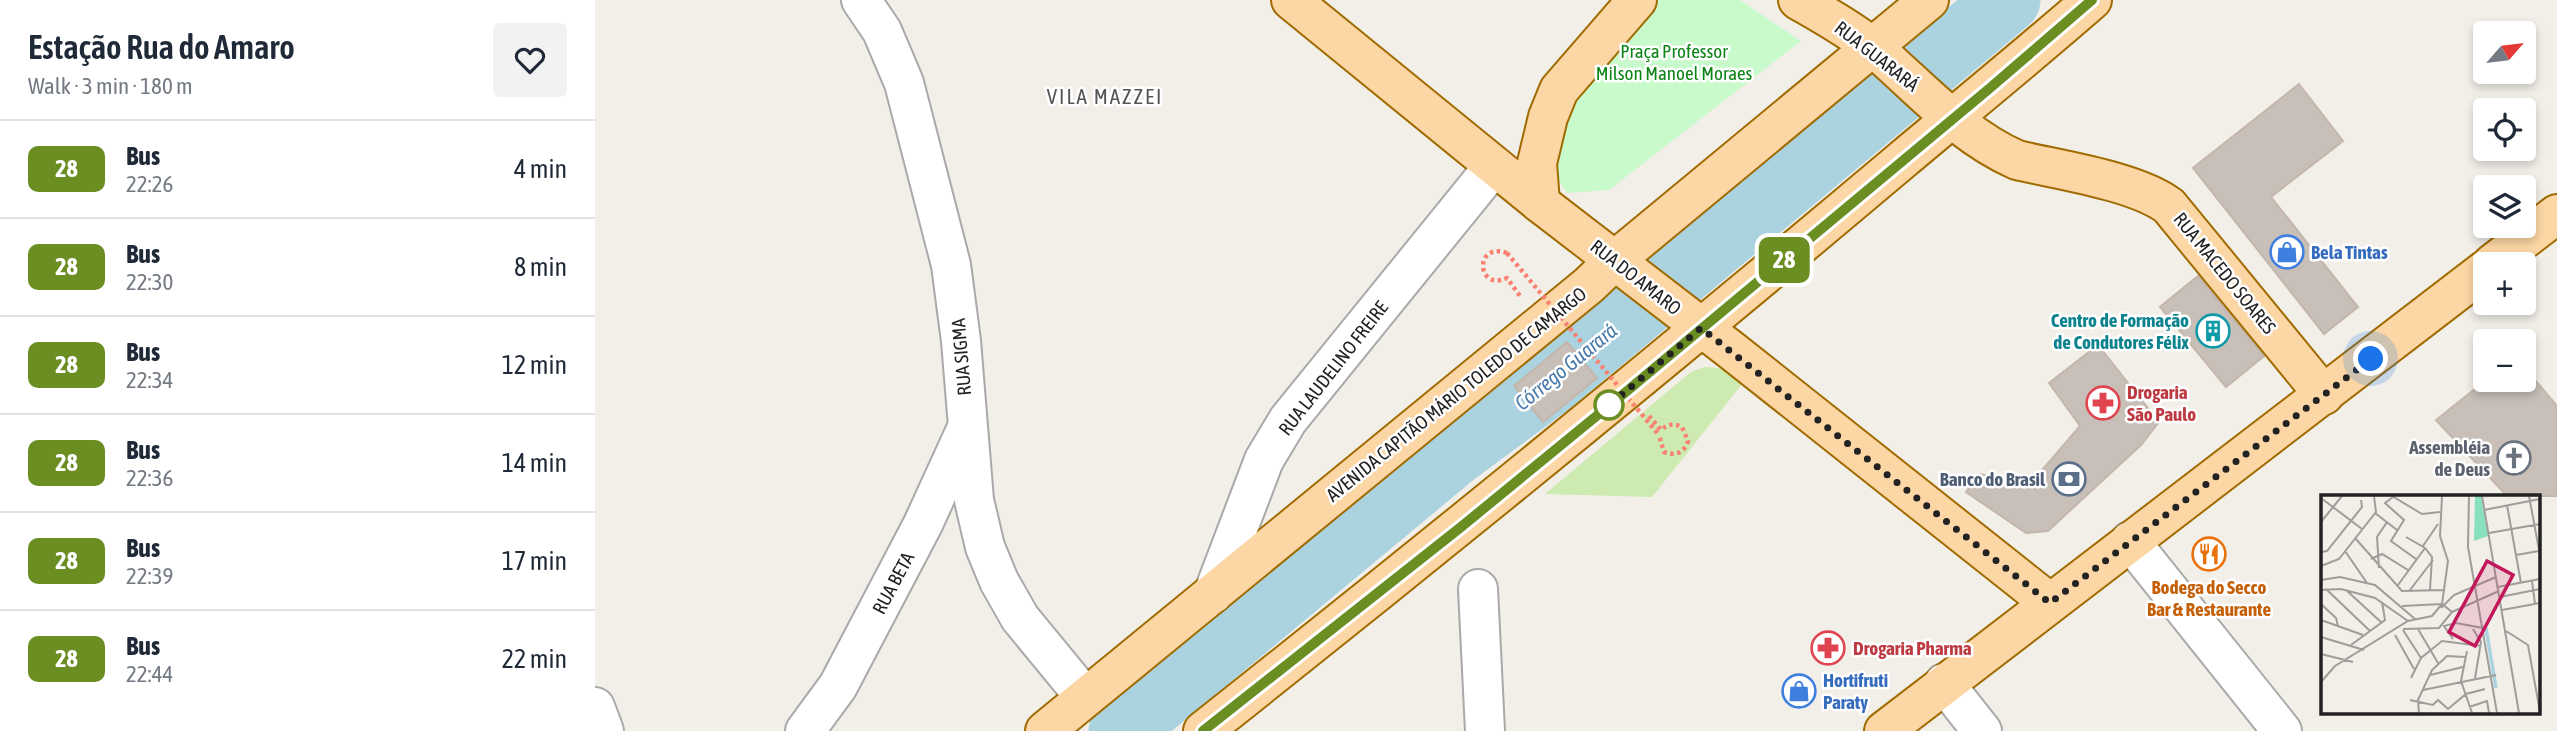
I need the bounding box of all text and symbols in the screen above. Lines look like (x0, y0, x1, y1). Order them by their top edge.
street label: RUA GUARARÁ (1830, 16, 1924, 96)
north arrow (2473, 21, 2536, 84)
map controls (2473, 21, 2536, 392)
button: heart (493, 23, 567, 97)
text: Estação Rua do Amaro (28, 28, 295, 66)
park label: Praça Professor Milson Manoel Moraes (1596, 40, 1753, 84)
text: Walk · 3 min · 180 m (28, 73, 192, 99)
district label: VILA MAZZEI (1047, 84, 1163, 108)
button: locate (2473, 98, 2536, 161)
text: Bus (126, 141, 160, 171)
text: 4 min (514, 154, 567, 184)
text: 28 (55, 155, 78, 182)
text: 22:26 (126, 171, 173, 197)
button: layers (2473, 175, 2536, 238)
street label: RUA MACEDO SOARES (2169, 208, 2281, 338)
shop icon: Bela Tintas (2268, 233, 2306, 271)
street label: RUA DO AMARO (1586, 235, 1686, 319)
line badge: 28 (1753, 237, 1815, 283)
text: Bus (126, 239, 160, 269)
place label: Bela Tintas (2311, 241, 2388, 263)
text: 28 (1773, 246, 1795, 273)
text: 8 min (514, 252, 567, 282)
button: + (2473, 252, 2536, 315)
text: 28 (55, 253, 78, 280)
text: 22:30 (126, 269, 173, 295)
street label: AVENIDA CAPITÃO MÁRIO TOLEDO DE CAMARGO (1322, 282, 1590, 506)
street label: RUA LAUDELINO FREIRE (1274, 297, 1392, 439)
place label: Centro de Formação de Condutores Félix (2051, 309, 2189, 353)
building icon: Centro de Formação de Condutores Félix (2194, 312, 2232, 350)
street label: RUA SIGMA (947, 317, 975, 397)
water label: Córrego Guarará (1510, 318, 1621, 415)
button: − (2473, 329, 2536, 392)
text: Bus (126, 337, 160, 367)
your location (2353, 341, 2388, 376)
text: 12 min (502, 350, 567, 380)
text: 28 (55, 351, 78, 378)
text: 22:34 (126, 367, 173, 393)
place label: Drogaria São Paulo (2127, 381, 2196, 425)
pharmacy icon: Drogaria São Paulo (2084, 384, 2122, 422)
unlabelled marker (1594, 390, 1624, 420)
text: Bus (126, 435, 160, 465)
place label: Assembléia de Deus (2408, 436, 2490, 480)
church icon: Assembléia de Deus (2495, 439, 2533, 477)
text: 14 min (502, 448, 567, 478)
text: 28 (55, 449, 78, 476)
bank icon: Banco do Brasil (2050, 460, 2088, 498)
text: 22:36 (126, 465, 173, 491)
place label: Banco do Brasil (1940, 468, 2046, 490)
inset map (2321, 495, 2539, 714)
text: Bus (126, 533, 160, 563)
restaurant icon: Bodega do Secco Bar & Restaurante (2190, 535, 2228, 573)
text: 17 min (502, 546, 567, 576)
text: 28 (55, 547, 78, 574)
street label: RUA BETA (868, 548, 919, 618)
text: 22:39 (126, 563, 173, 589)
place label: Bodega do Secco Bar & Restaurante (2147, 576, 2271, 620)
pharmacy icon: Drogaria Pharma (1809, 629, 1847, 667)
text: Bus (126, 631, 160, 661)
place label: Drogaria Pharma (1853, 637, 1972, 659)
text: 22 min (502, 644, 567, 674)
text: 28 (55, 645, 78, 672)
text: 22:44 (126, 661, 173, 687)
place label: Hortifruti Paraty (1823, 669, 1888, 713)
shop icon: Hortifruti Paraty (1780, 672, 1818, 710)

